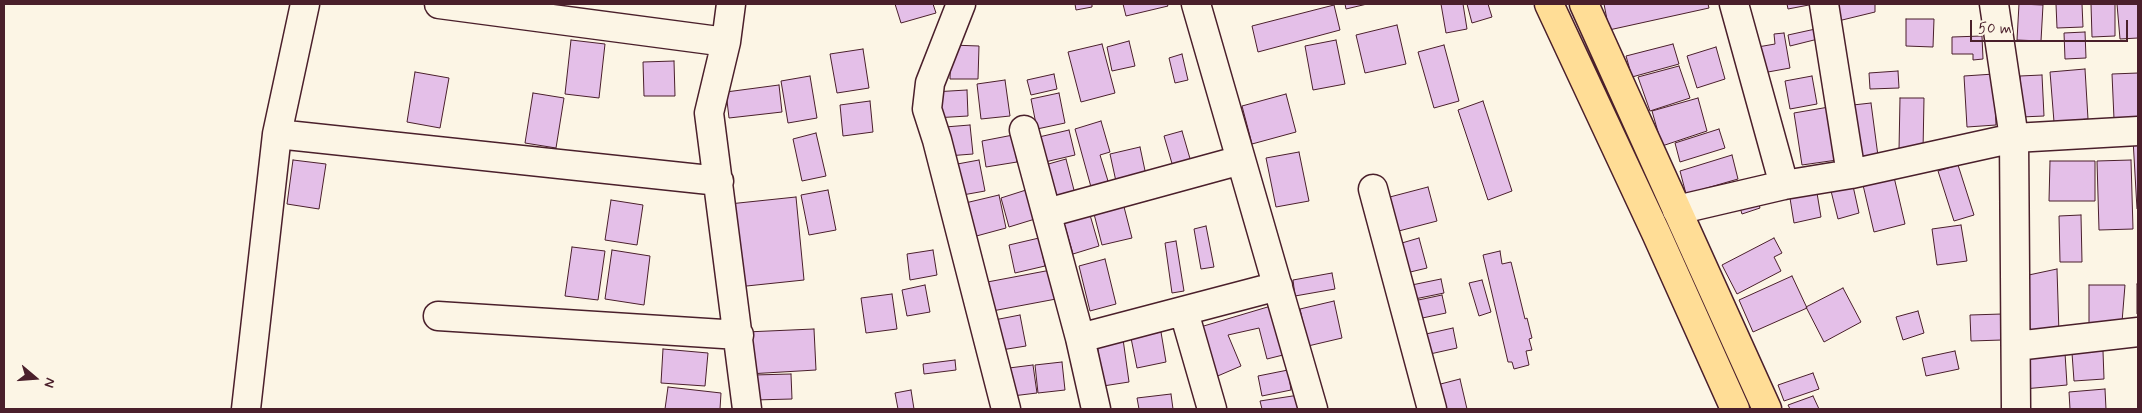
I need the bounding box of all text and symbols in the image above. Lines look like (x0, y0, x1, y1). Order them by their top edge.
scale bar (1972, 10, 2130, 42)
text: 50 m (1978, 19, 2012, 39)
north arrow (10, 353, 60, 403)
text: N (39, 375, 59, 390)

